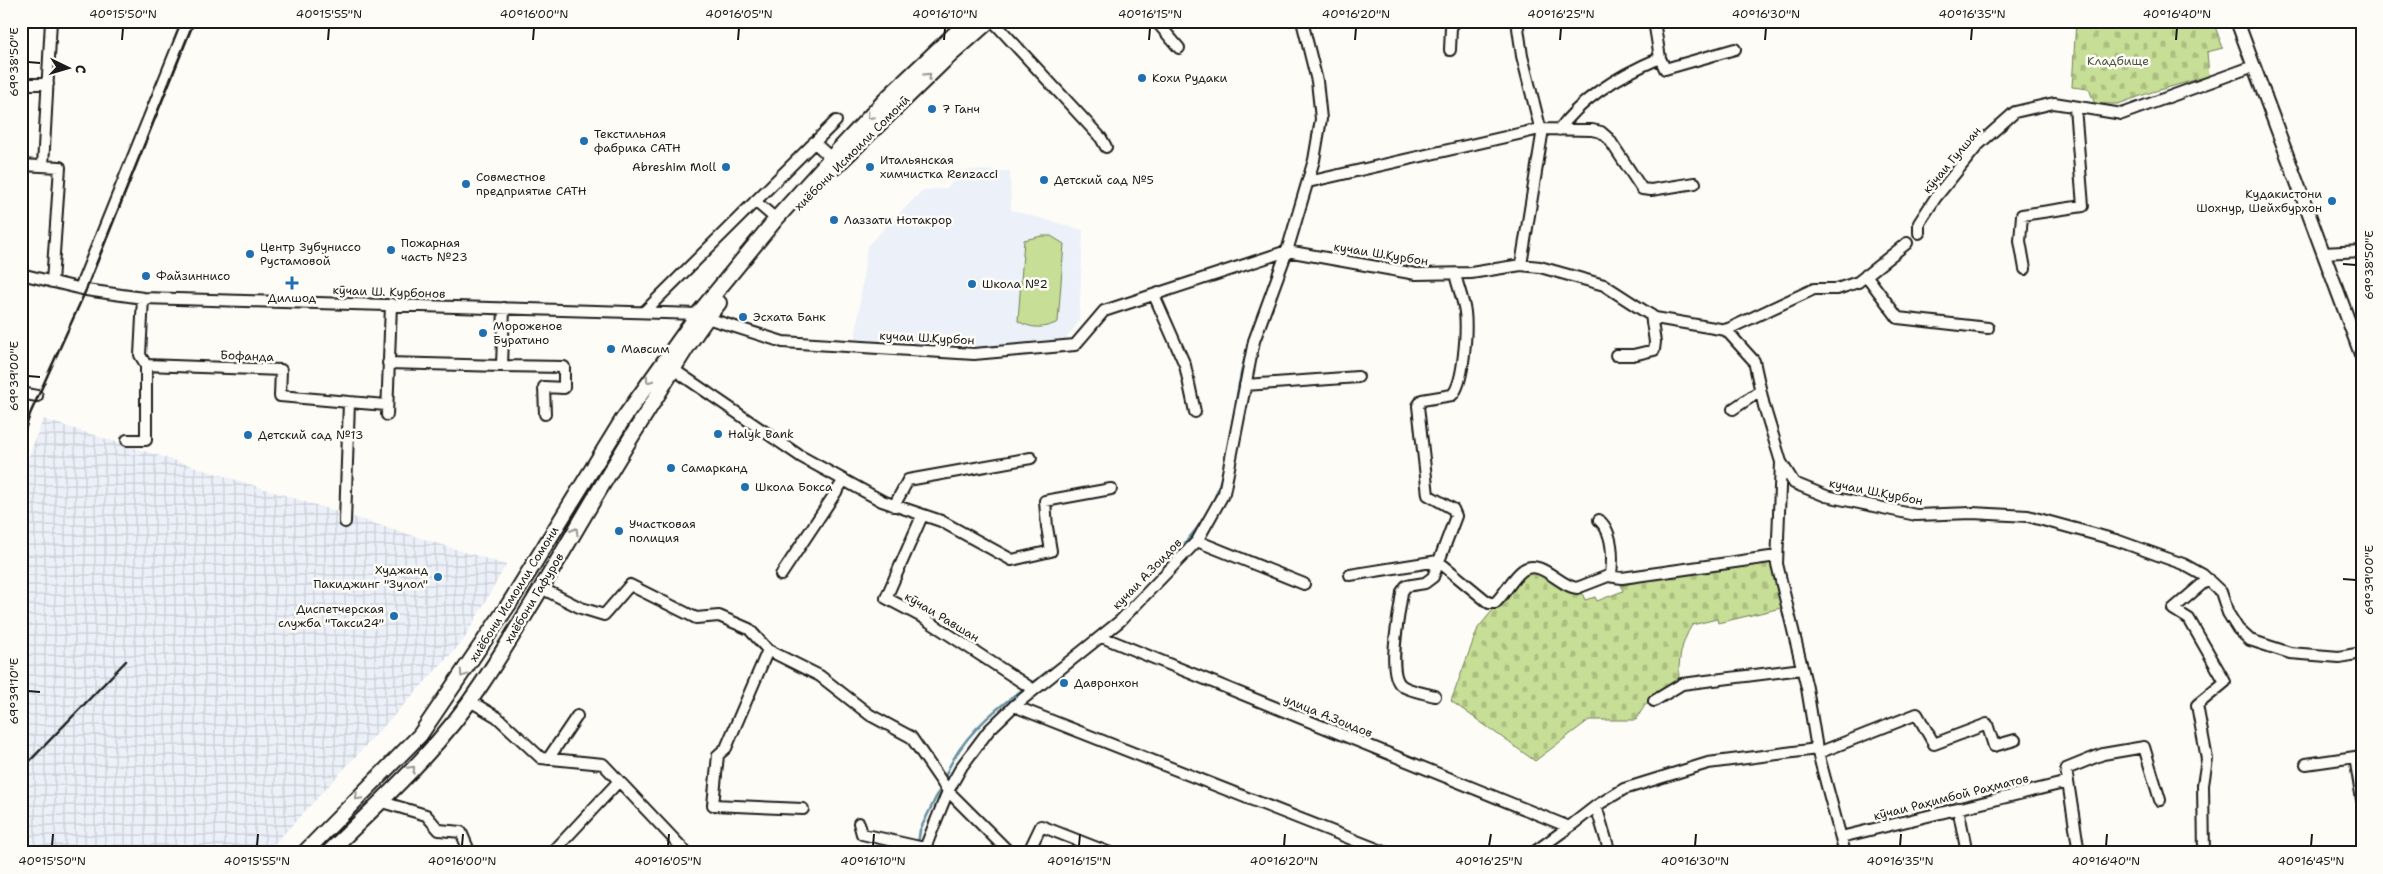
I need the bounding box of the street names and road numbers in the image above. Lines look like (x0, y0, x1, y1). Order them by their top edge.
street label: хиёбони Исмоили Сомонӣ (791, 92, 913, 214)
street label: кӯчаи Гулшан (1919, 123, 1985, 197)
street label: кучаи Ш.Қурбон (1333, 239, 1429, 269)
street label: кӯчаи Ш. Курбонов (332, 282, 446, 302)
street label: кучаи Ш.Қурбон (879, 328, 975, 348)
street label: Бофанда (220, 347, 275, 365)
street label: кучаи Ш.Қурбон (1828, 475, 1924, 509)
street label: хиёбони Исмоили Сомони (466, 523, 562, 665)
street label: кучаи А.Зоидов (1109, 535, 1185, 613)
street label: хиёбони Гафуров (501, 550, 567, 646)
street label: кӯчаи Равшан (902, 588, 982, 646)
street label: улица А.Зоидов (1281, 691, 1375, 741)
street label: кӯчаи Раҳимбой Раҳматов (1872, 770, 2030, 824)

